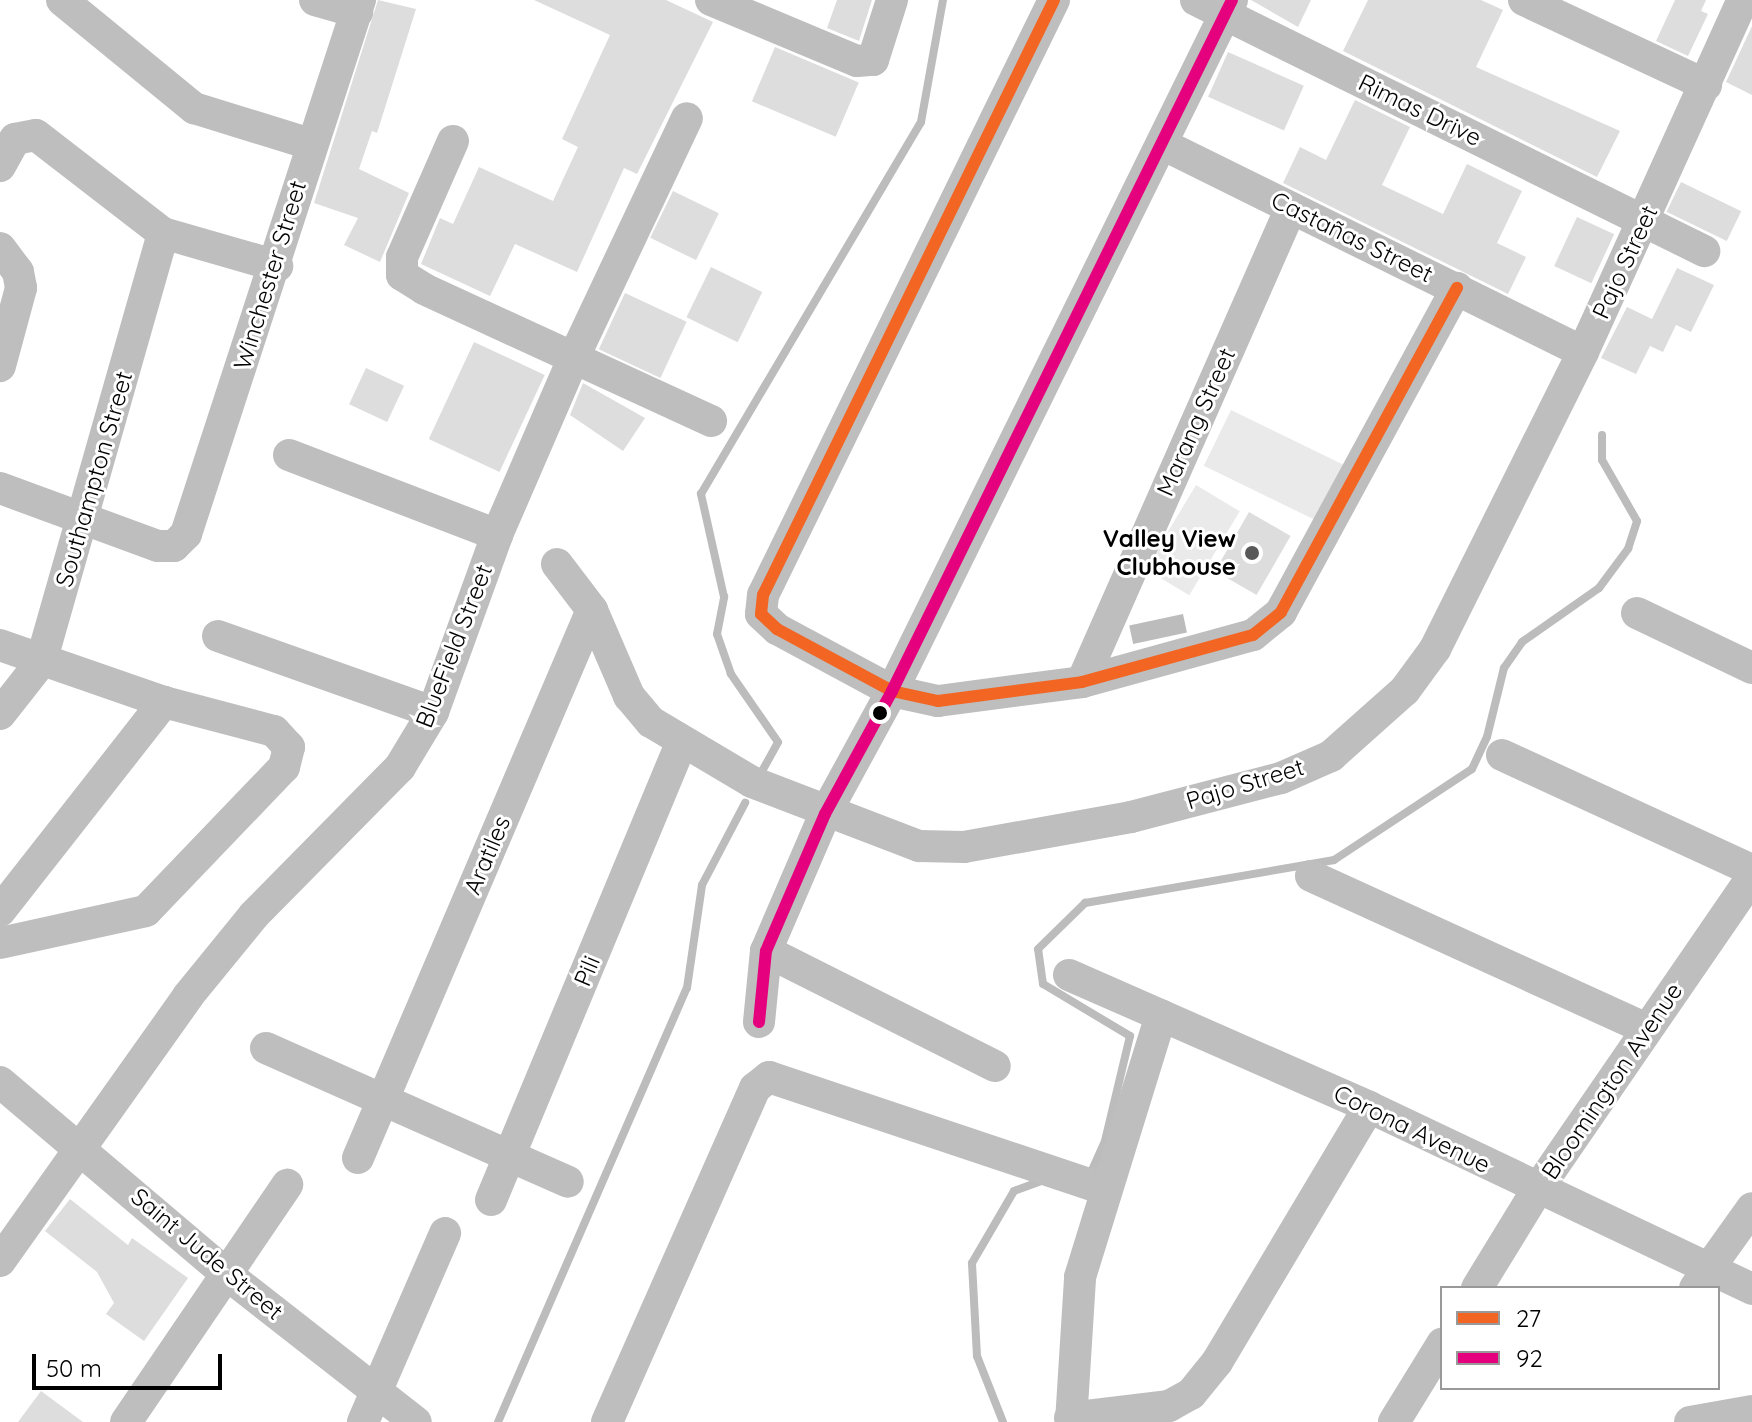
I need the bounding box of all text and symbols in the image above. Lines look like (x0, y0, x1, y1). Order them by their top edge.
street label: Rimas Drive (1354, 68, 1486, 152)
street label: Winchester Street (228, 177, 312, 373)
street label: Castañas Street (1267, 185, 1437, 289)
street label: Pajo Street (1586, 201, 1664, 323)
street label: Marang Street (1151, 344, 1241, 500)
street label: Southampton Street (49, 368, 139, 590)
place label: Valley View Clubhouse (1103, 525, 1236, 581)
marker: Valley View Clubhouse (1243, 544, 1261, 562)
street label: BlueField Street (410, 560, 498, 732)
unlabelled marker (872, 705, 888, 721)
street label: Pajo Street (1183, 752, 1307, 816)
street label: Aratiles (458, 811, 516, 899)
street label: Pili (568, 952, 606, 990)
street label: Bloomington Avenue (1536, 977, 1688, 1185)
street label: Corona Avenue (1329, 1079, 1495, 1179)
street label: Saint Jude Street (125, 1182, 289, 1326)
legend (1440, 1286, 1720, 1390)
text: 27 (1516, 1303, 1541, 1333)
scale bar (36, 1338, 226, 1388)
text: 92 (1516, 1343, 1543, 1373)
text: 50 m (46, 1353, 102, 1383)

